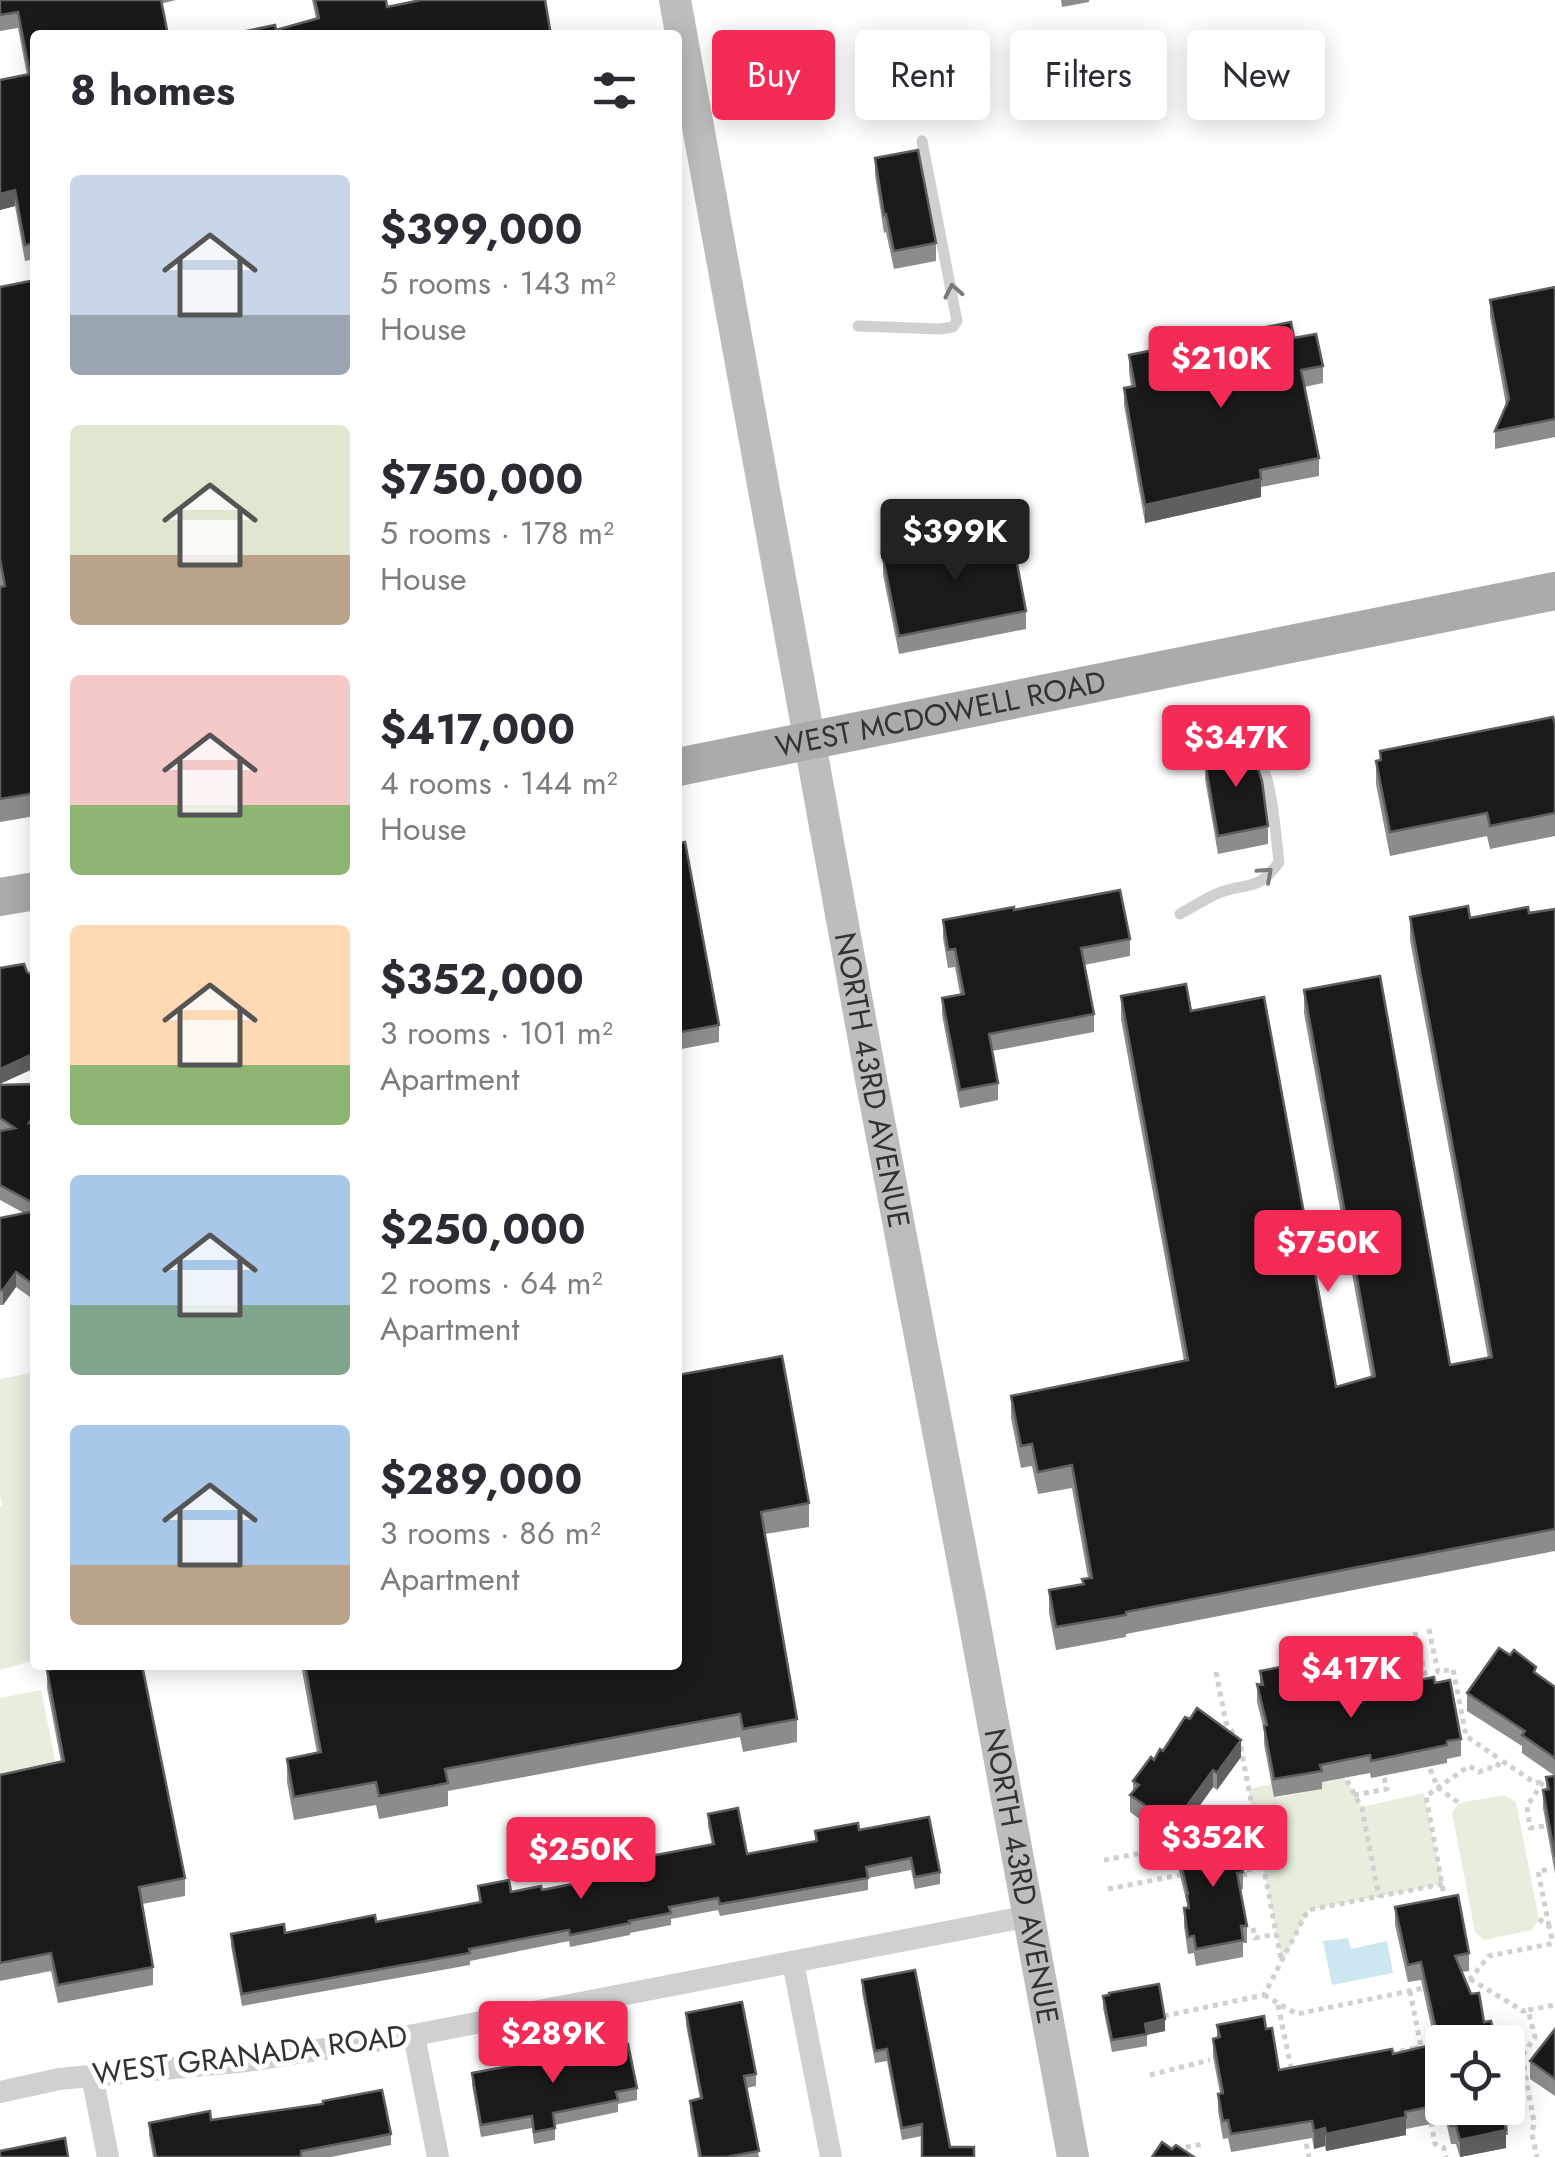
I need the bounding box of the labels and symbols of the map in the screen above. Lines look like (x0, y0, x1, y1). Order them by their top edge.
one-way arrow (943, 283, 964, 300)
pin: $210K (1151, 326, 1291, 411)
pin: $399K (885, 499, 1025, 584)
street label: WEST MCDOWELL ROAD (772, 660, 1109, 768)
pin: $347K (1166, 705, 1306, 790)
one-way arrow (1255, 867, 1273, 885)
street label: NORTH 43RD AVENUE (824, 929, 921, 1232)
pin: $750K (1258, 1210, 1398, 1295)
pin: $417K (1281, 1636, 1421, 1721)
street label: NORTH 43RD AVENUE (973, 1725, 1070, 2028)
pin: $352K (1143, 1805, 1283, 1890)
pin: $250K (511, 1817, 651, 1902)
pin: $289K (483, 2001, 623, 2086)
street label: WEST GRANADA ROAD (90, 2014, 410, 2095)

